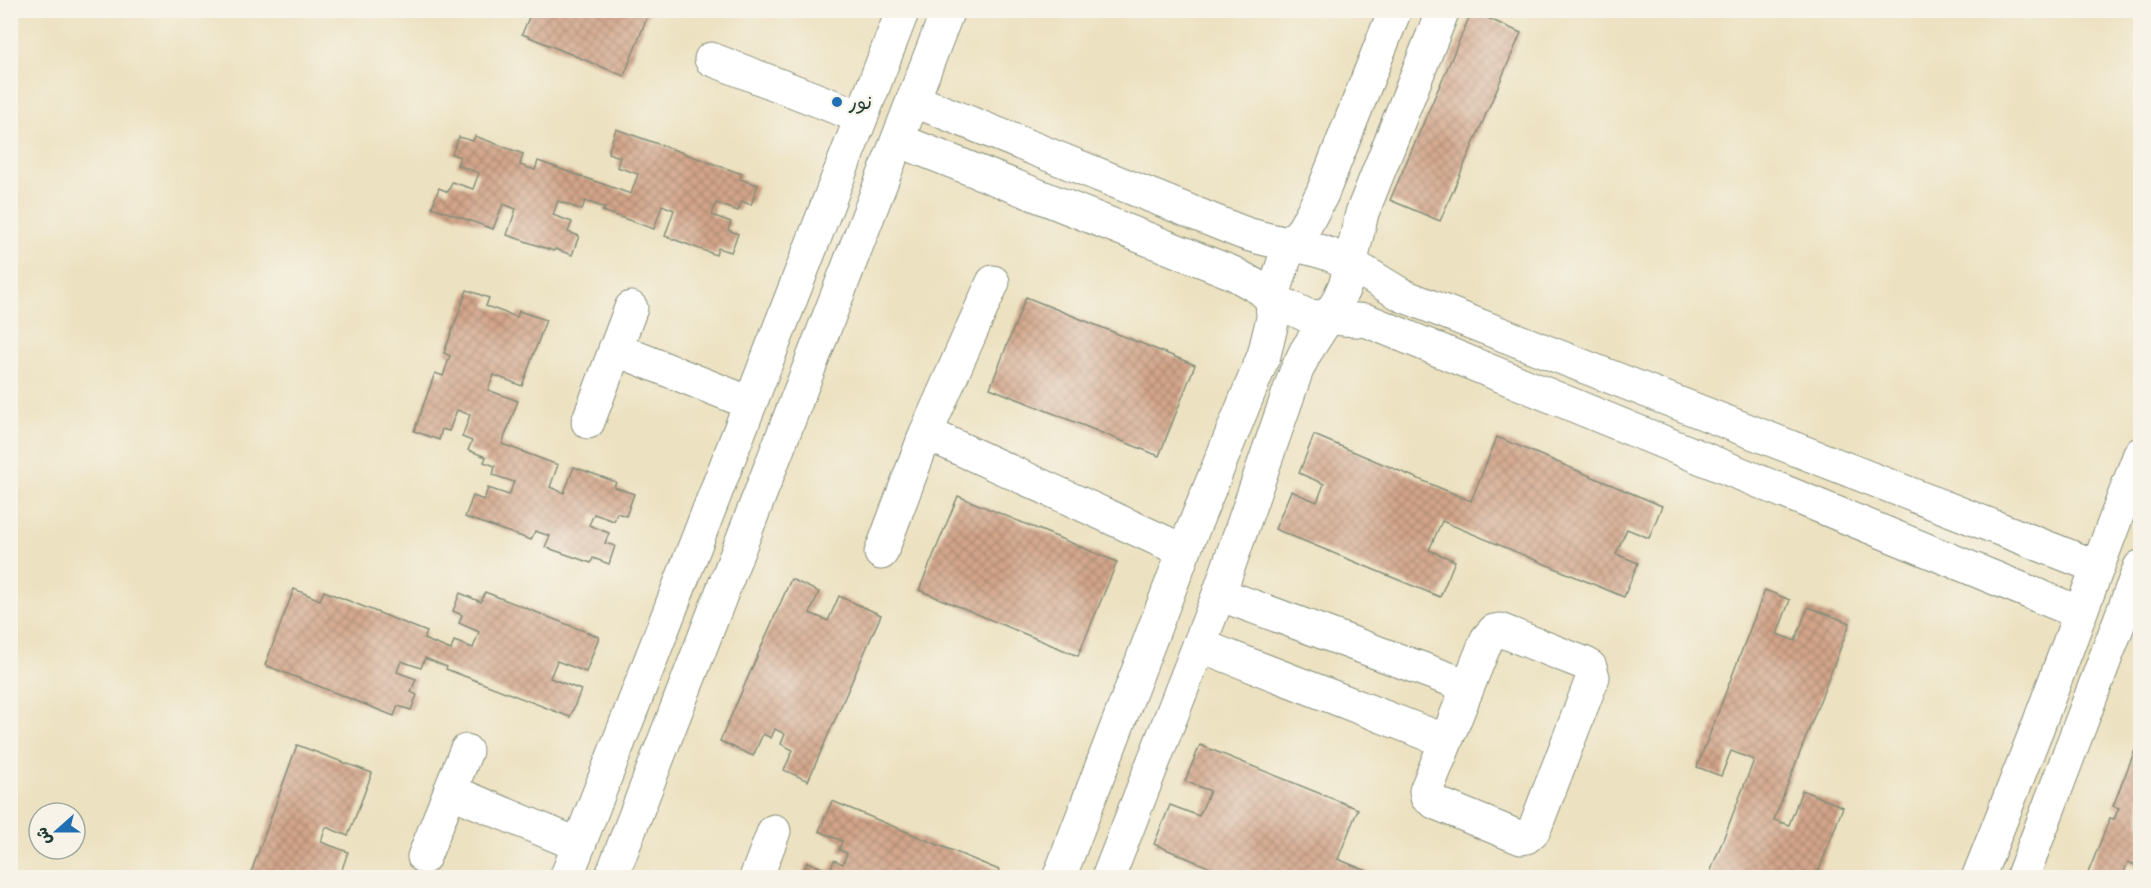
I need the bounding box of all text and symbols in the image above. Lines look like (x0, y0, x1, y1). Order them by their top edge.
place label: نور (848, 88, 872, 120)
marker: نور (830, 95, 844, 109)
north arrow (27, 801, 87, 861)
text: ش (30, 823, 59, 849)

